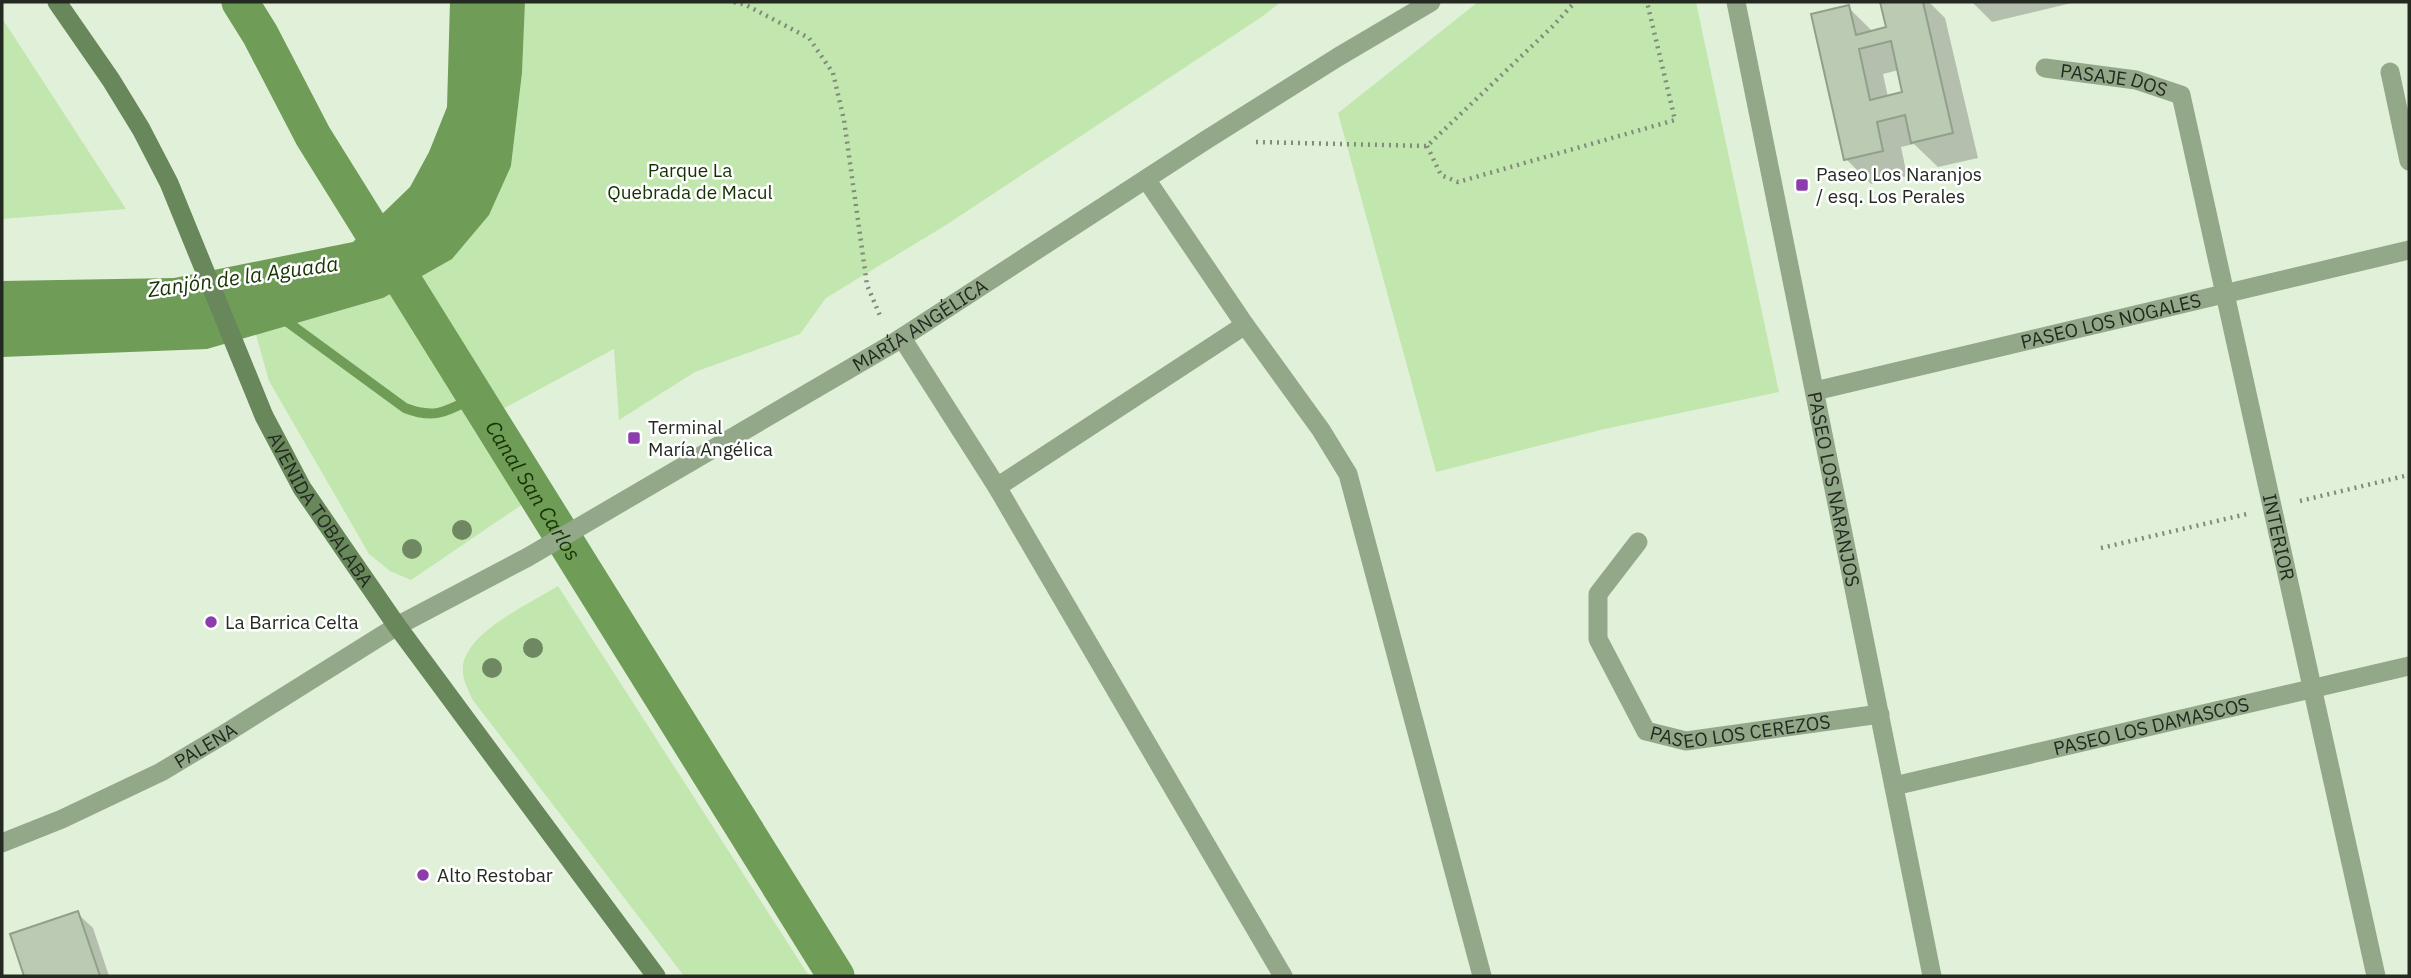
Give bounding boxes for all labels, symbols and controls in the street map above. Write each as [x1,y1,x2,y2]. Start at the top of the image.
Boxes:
street label: PASAJE DOS [2059,58,2171,102]
park label: Parque La Quebrada de Macul [607,158,773,204]
place label: Paseo Los Naranjos / esq. Los Perales [1816,162,1982,208]
marker: Paseo Los Naranjos / esq. Los Perales [1794,177,1810,193]
water label: Zanjón de la Aguada [145,249,340,303]
street label: MARÍA ANGÉLICA [848,273,992,377]
street label: PASEO LOS NOGALES [2018,288,2203,354]
street label: PASEO LOS NARANJOS [1803,390,1865,589]
water label: Canal San Carlos [479,415,588,566]
place label: Terminal María Angélica [648,415,773,461]
street label: AVENIDA TOBALABA [263,428,378,591]
marker: Terminal María Angélica [626,430,642,446]
street label: INTERIOR [2258,491,2300,583]
place label: La Barrica Celta [225,610,359,634]
marker: La Barrica Celta [203,614,219,630]
street label: PASEO LOS DAMASCOS [2051,692,2251,761]
street label: PASEO LOS CEREZOS [1647,709,1832,753]
street label: PALENA [170,717,241,773]
place label: Alto Restobar [437,863,553,887]
marker: Alto Restobar [415,867,431,883]

